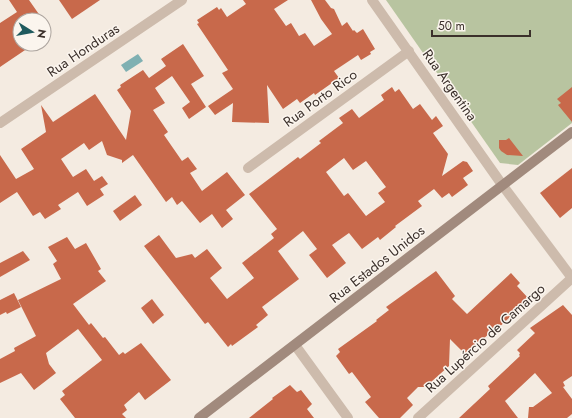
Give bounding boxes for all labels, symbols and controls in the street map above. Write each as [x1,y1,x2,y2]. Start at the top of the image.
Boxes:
north arrow [12,12,52,52]
scale bar [432,12,530,38]
text: 50 m [438,17,465,35]
street label: Rua Honduras [43,18,124,82]
text: N [33,28,51,40]
street label: Rua Argentina [418,45,482,125]
street label: Rua Porto Rico [279,64,361,132]
street label: Rua Estados Unidos [325,220,429,308]
street label: Rua Lupércio de Camargo [421,278,550,397]

